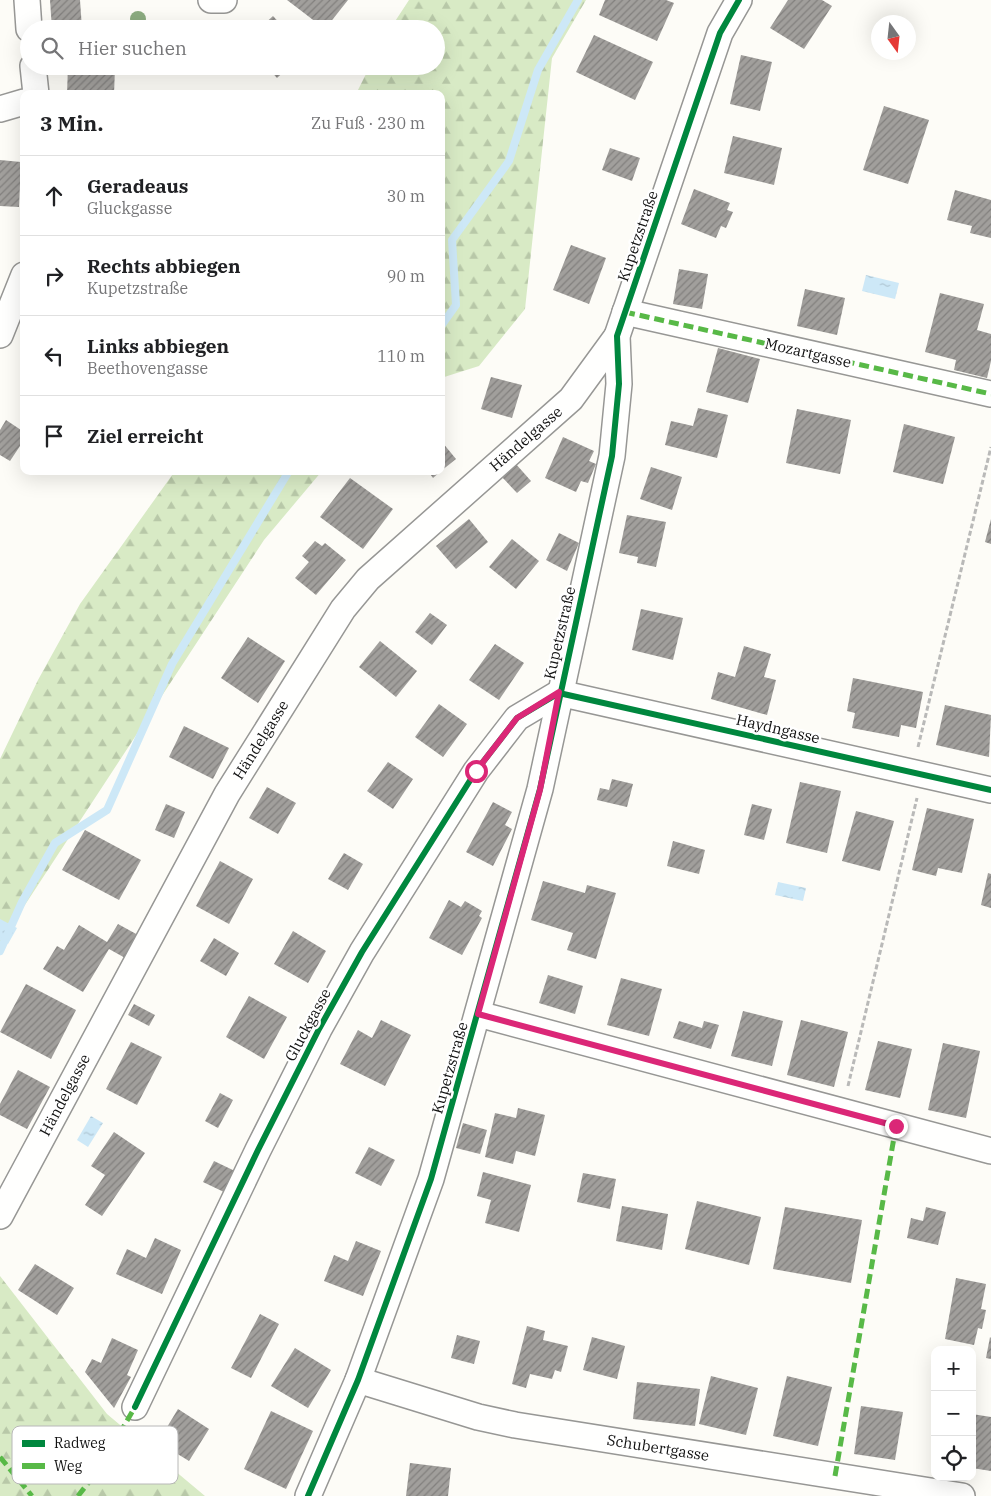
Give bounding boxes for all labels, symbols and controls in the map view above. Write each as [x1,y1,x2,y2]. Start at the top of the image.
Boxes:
north arrow [871,15,916,60]
search box [20,20,445,75]
icon: search [38,34,66,62]
text: Hier suchen [78,36,187,60]
text: 3 Min. [40,109,103,137]
text: Zu Fuß · 230 m [311,113,425,133]
text: Geradeaus [87,174,188,198]
icon: ahead [40,182,68,210]
text: 30 m [387,186,425,206]
street label: Kupetzstraße [613,188,662,284]
text: Gluckgasse [87,198,172,218]
text: Rechts abbiegen [87,254,241,278]
icon: right [40,262,68,290]
text: 90 m [387,266,425,286]
text: Kupetzstraße [87,278,188,298]
street label: Mozartgasse [763,333,853,372]
text: Links abbiegen [87,334,229,358]
icon: left [40,342,68,370]
text: 110 m [377,346,425,366]
text: Beethovengasse [87,358,208,378]
street label: Händelgasse [485,402,566,475]
icon: arrive [40,422,68,450]
text: Ziel erreicht [87,424,203,448]
street label: Kupetzstraße [540,585,579,681]
street label: Händelgasse [229,696,293,783]
street label: Haydngasse [734,710,822,747]
route start [465,760,488,783]
street label: Gluckgasse [280,985,335,1064]
street label: Kupetzstraße [427,1020,472,1116]
street label: Händelgasse [35,1051,94,1139]
route end [885,1115,908,1138]
map controls [931,1346,976,1481]
button: + [931,1346,976,1391]
button: − [931,1391,976,1436]
legend [12,1426,178,1484]
street label: Schubertgasse [606,1430,711,1465]
text: Radweg [54,1434,106,1452]
button: locate [931,1436,976,1481]
text: Weg [54,1457,82,1475]

